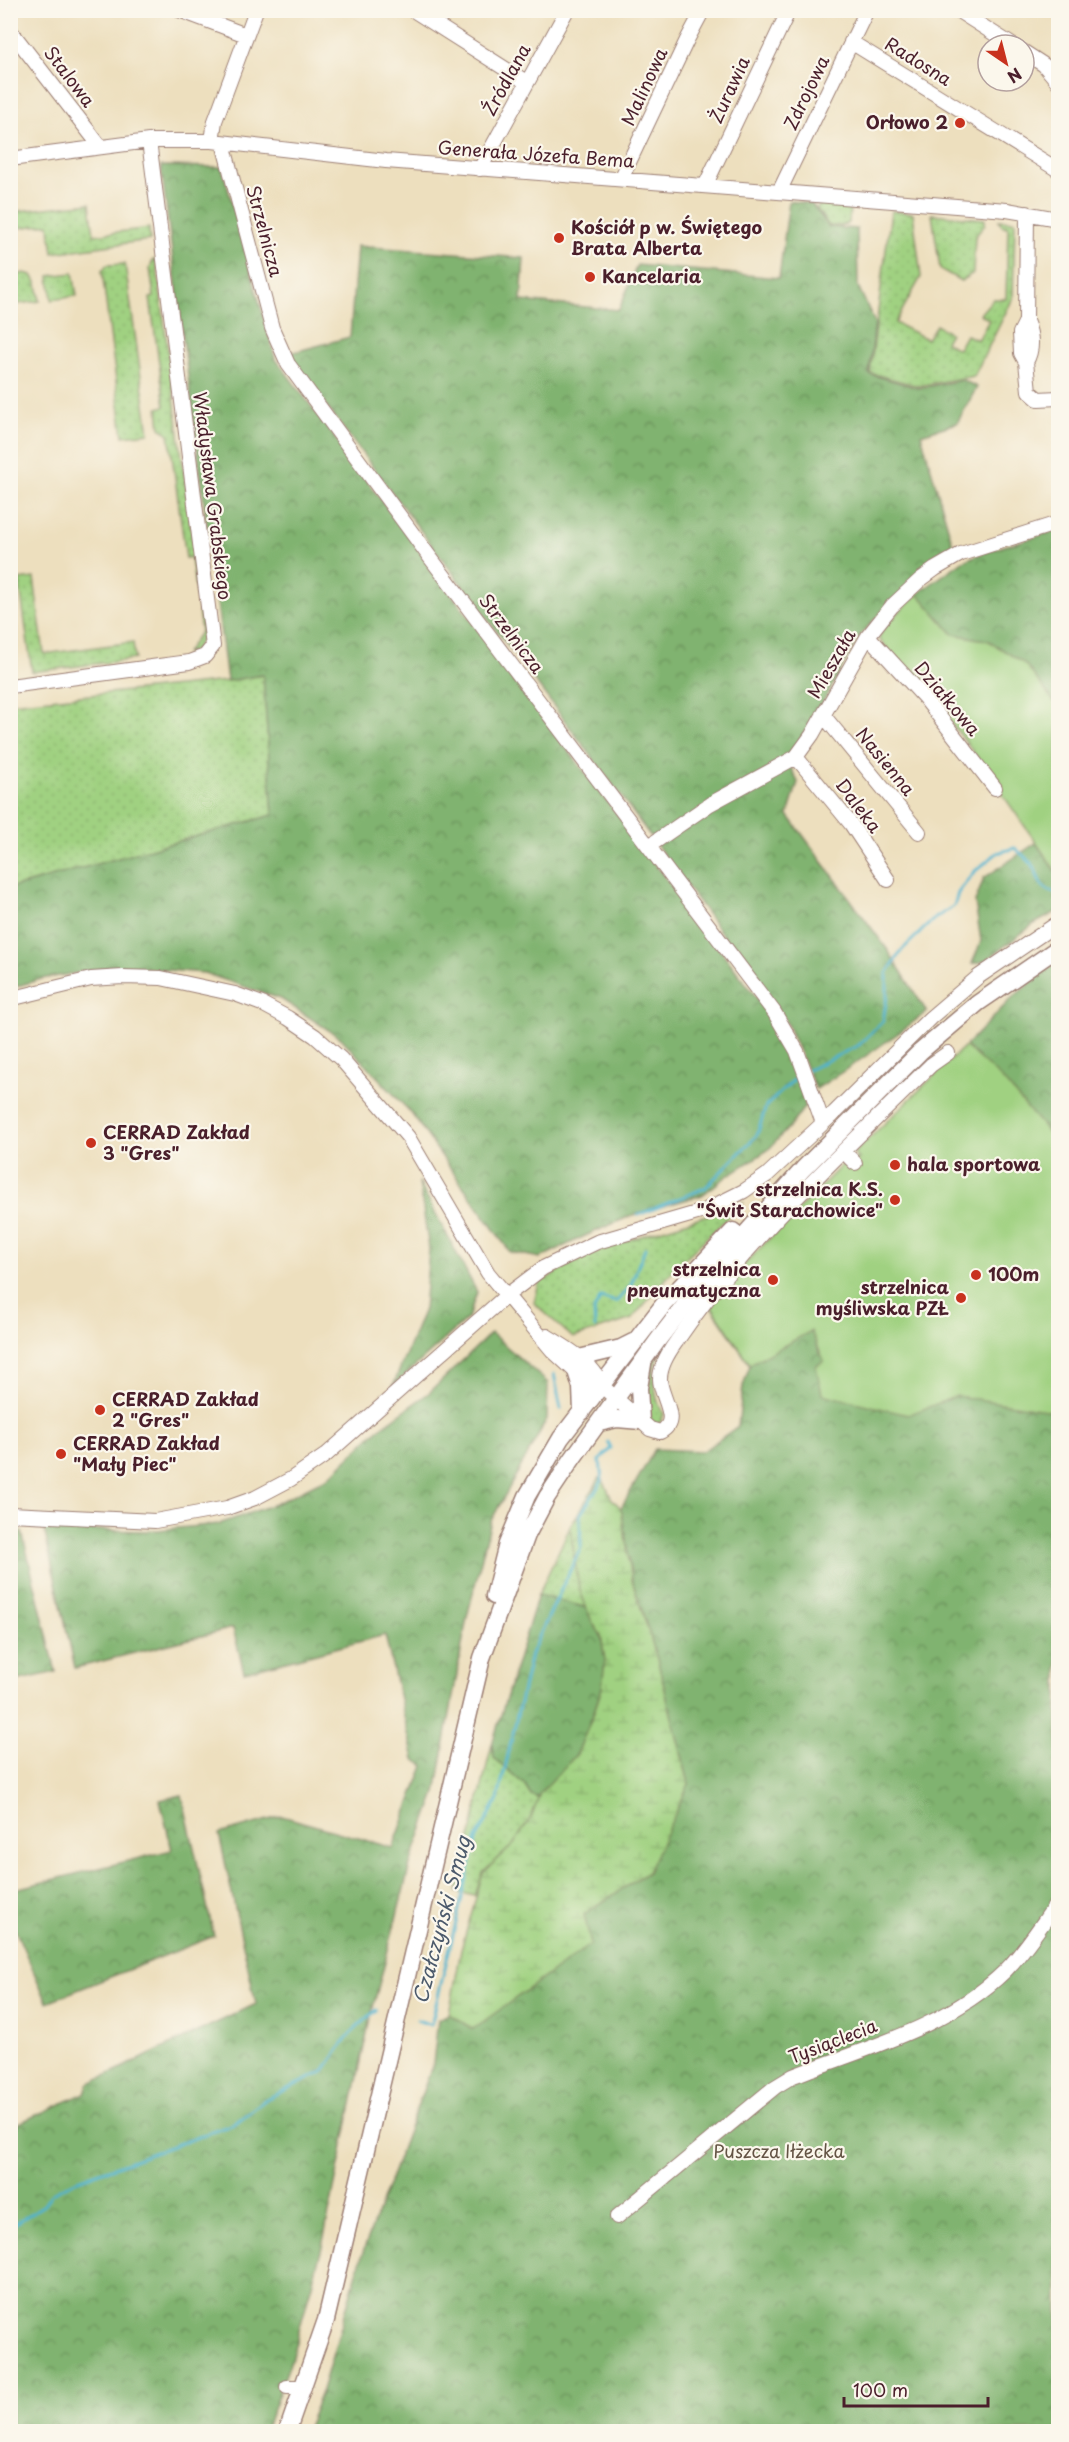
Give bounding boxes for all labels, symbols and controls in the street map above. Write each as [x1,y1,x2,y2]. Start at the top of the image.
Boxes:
street label: Radosna [880,30,958,92]
north arrow [976,33,1036,93]
street label: Źródlana [475,38,537,120]
street label: Stalowa [38,40,103,113]
street label: Malinowa [614,42,674,130]
street label: Zdrojowa [776,50,836,134]
street label: Żurawia [701,51,756,127]
text: N [1003,63,1027,90]
place label: Orłowo 2 [866,108,948,135]
marker: Orłowo 2 [953,116,967,130]
street label: Generała Józefa Bema [437,133,636,174]
street label: Strzelnicza [240,182,291,280]
place label: Kościół p w. Świętego Brata Alberta [571,213,762,261]
marker: Kościół p w. Świętego Brata Alberta [552,231,566,245]
place label: Kancelaria [602,262,702,289]
marker: Kancelaria [583,270,597,284]
street label: Władysława Grabskiego [187,390,240,601]
street label: Strzelnicza [473,587,552,679]
street label: Mieszała [800,623,862,703]
street label: Działkowa [909,655,988,742]
street label: Nasienna [850,721,923,802]
street label: Daleka [830,772,889,839]
place label: CERRAD Zakład 3 "Gres" [103,1118,250,1166]
marker: CERRAD Zakład 3 "Gres" [84,1136,98,1150]
place label: hala sportowa [907,1150,1040,1177]
marker: hala sportowa [888,1158,902,1172]
place label: strzelnica K.S. "Świt Starachowice" [696,1175,883,1223]
marker: strzelnica K.S. "Świt Starachowice" [888,1193,902,1207]
place label: strzelnica pneumatyczna [627,1255,761,1303]
place label: 100m [988,1260,1039,1287]
marker: 100m [969,1268,983,1282]
marker: strzelnica pneumatyczna [766,1273,780,1287]
place label: strzelnica myśliwska PZŁ [816,1273,949,1321]
marker: strzelnica myśliwska PZŁ [954,1291,968,1305]
place label: CERRAD Zakład 2 "Gres" [112,1385,259,1433]
marker: CERRAD Zakład 2 "Gres" [93,1403,107,1417]
place label: CERRAD Zakład "Mały Piec" [73,1429,220,1477]
marker: CERRAD Zakład "Mały Piec" [54,1447,68,1461]
water label: Czałczyński Smug [404,1831,478,2007]
street label: Tysiąclecia [784,2011,881,2070]
park label: Puszcza Iłżecka [713,2137,846,2164]
scale bar [844,2370,988,2408]
text: 100 m [853,2376,908,2403]

